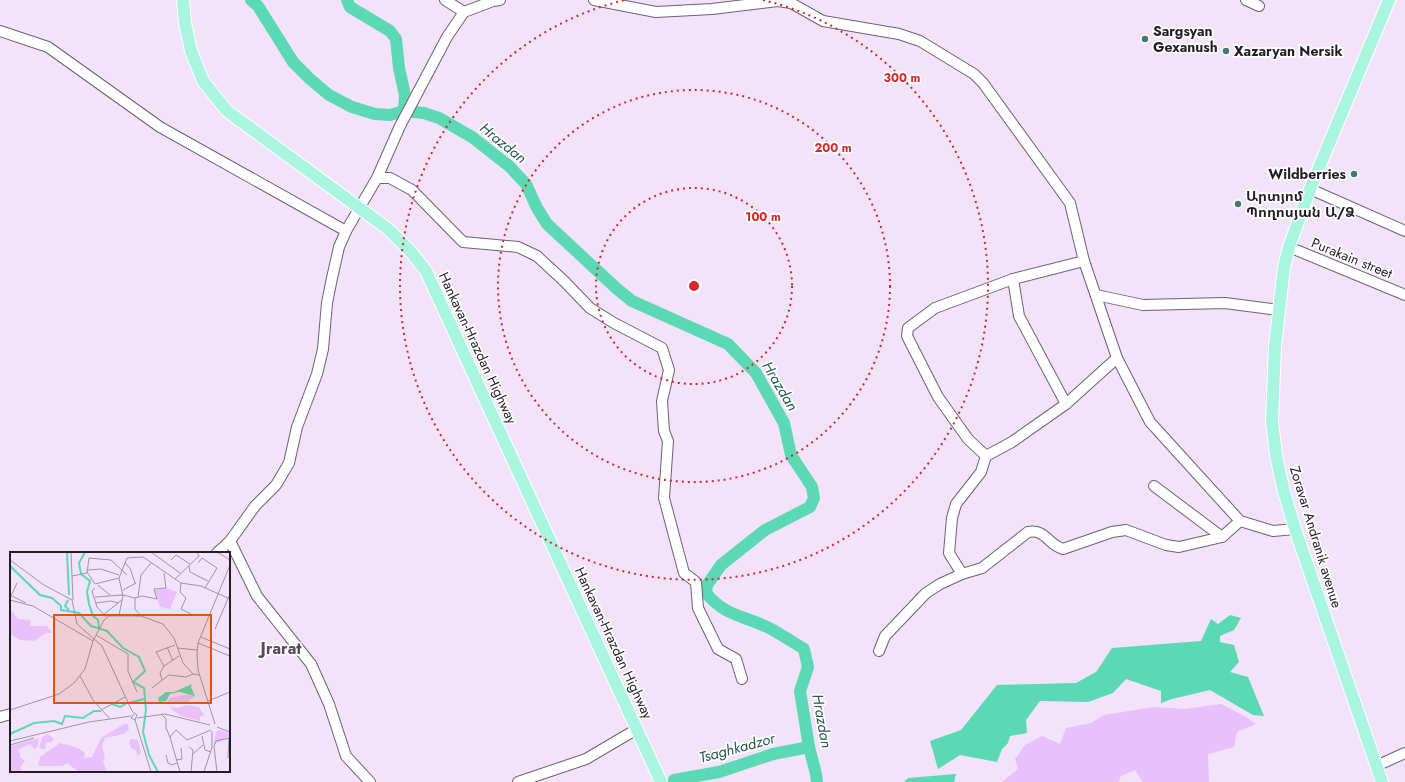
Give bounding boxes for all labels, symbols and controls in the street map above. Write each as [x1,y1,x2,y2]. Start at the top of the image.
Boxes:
place label: Sargsyan Gexanush [1153,21,1218,57]
marker: Sargsyan Gexanush [1140,34,1150,44]
place label: Xazaryan Nersik [1234,41,1343,61]
marker: Xazaryan Nersik [1221,46,1231,56]
text: 300 m [884,69,921,87]
water label: Hrazdan [475,117,531,169]
text: 200 m [814,139,852,157]
place label: Wildberries [1268,164,1347,184]
marker: Wildberries [1349,169,1359,179]
place label: Արտյոմ Պողոսյան Ա/Ձ [1246,186,1355,222]
marker: Արտյոմ Պողոսյան Ա/Ձ [1233,199,1243,209]
text: 100 m [745,208,781,226]
street label: Purakain street [1309,233,1396,284]
street label: Hankavan-Hrazdan Highway [434,269,522,428]
centre of rings [687,279,701,293]
water label: Hrazdan [757,357,803,415]
street label: Zoravar Andranik avenue [1285,464,1347,610]
inset map [10,552,230,772]
street label: Hankavan-Hrazdan Highway [570,564,658,723]
district label: Jrarat [258,637,302,660]
water label: Hrazdan [806,692,838,750]
water label: Tsaghkadzor [697,727,778,769]

